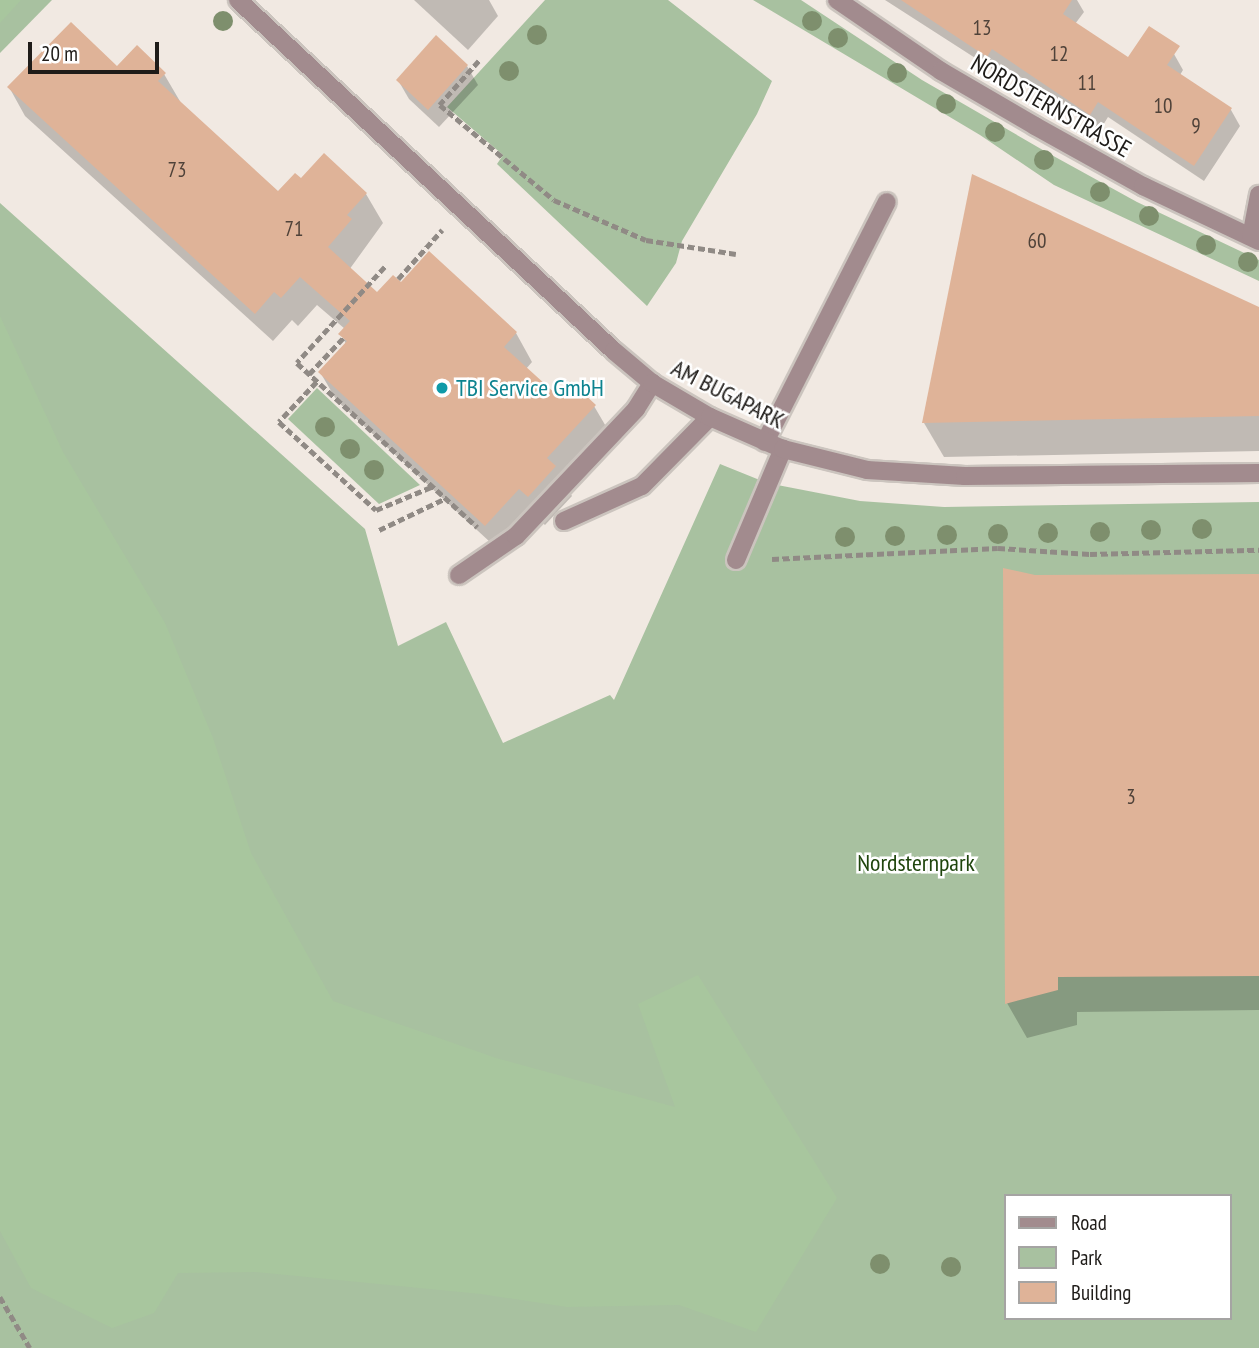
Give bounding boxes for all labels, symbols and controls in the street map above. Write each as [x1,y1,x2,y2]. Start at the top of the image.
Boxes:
house number: 13 [973,15,991,41]
scale bar [32,28,163,72]
text: 20 m [41,40,78,67]
house number: 12 [1050,41,1068,67]
street label: NORDSTERNSTRASSE [966,49,1136,163]
house number: 11 [1078,70,1096,96]
house number: 10 [1154,93,1172,119]
house number: 9 [1191,113,1201,139]
house number: 73 [168,157,186,183]
house number: 71 [285,216,303,242]
house number: 60 [1028,228,1046,254]
street label: AM BUGAPARK [667,353,789,435]
place label: TBI Service GmbH [456,374,604,402]
marker: TBI Service GmbH [434,380,450,396]
house number: 3 [1126,784,1136,810]
park label: Nordsternpark [857,849,975,877]
legend [1004,1194,1231,1320]
text: Road [1071,1209,1107,1236]
text: Park [1071,1244,1102,1271]
text: Building [1071,1279,1131,1306]

